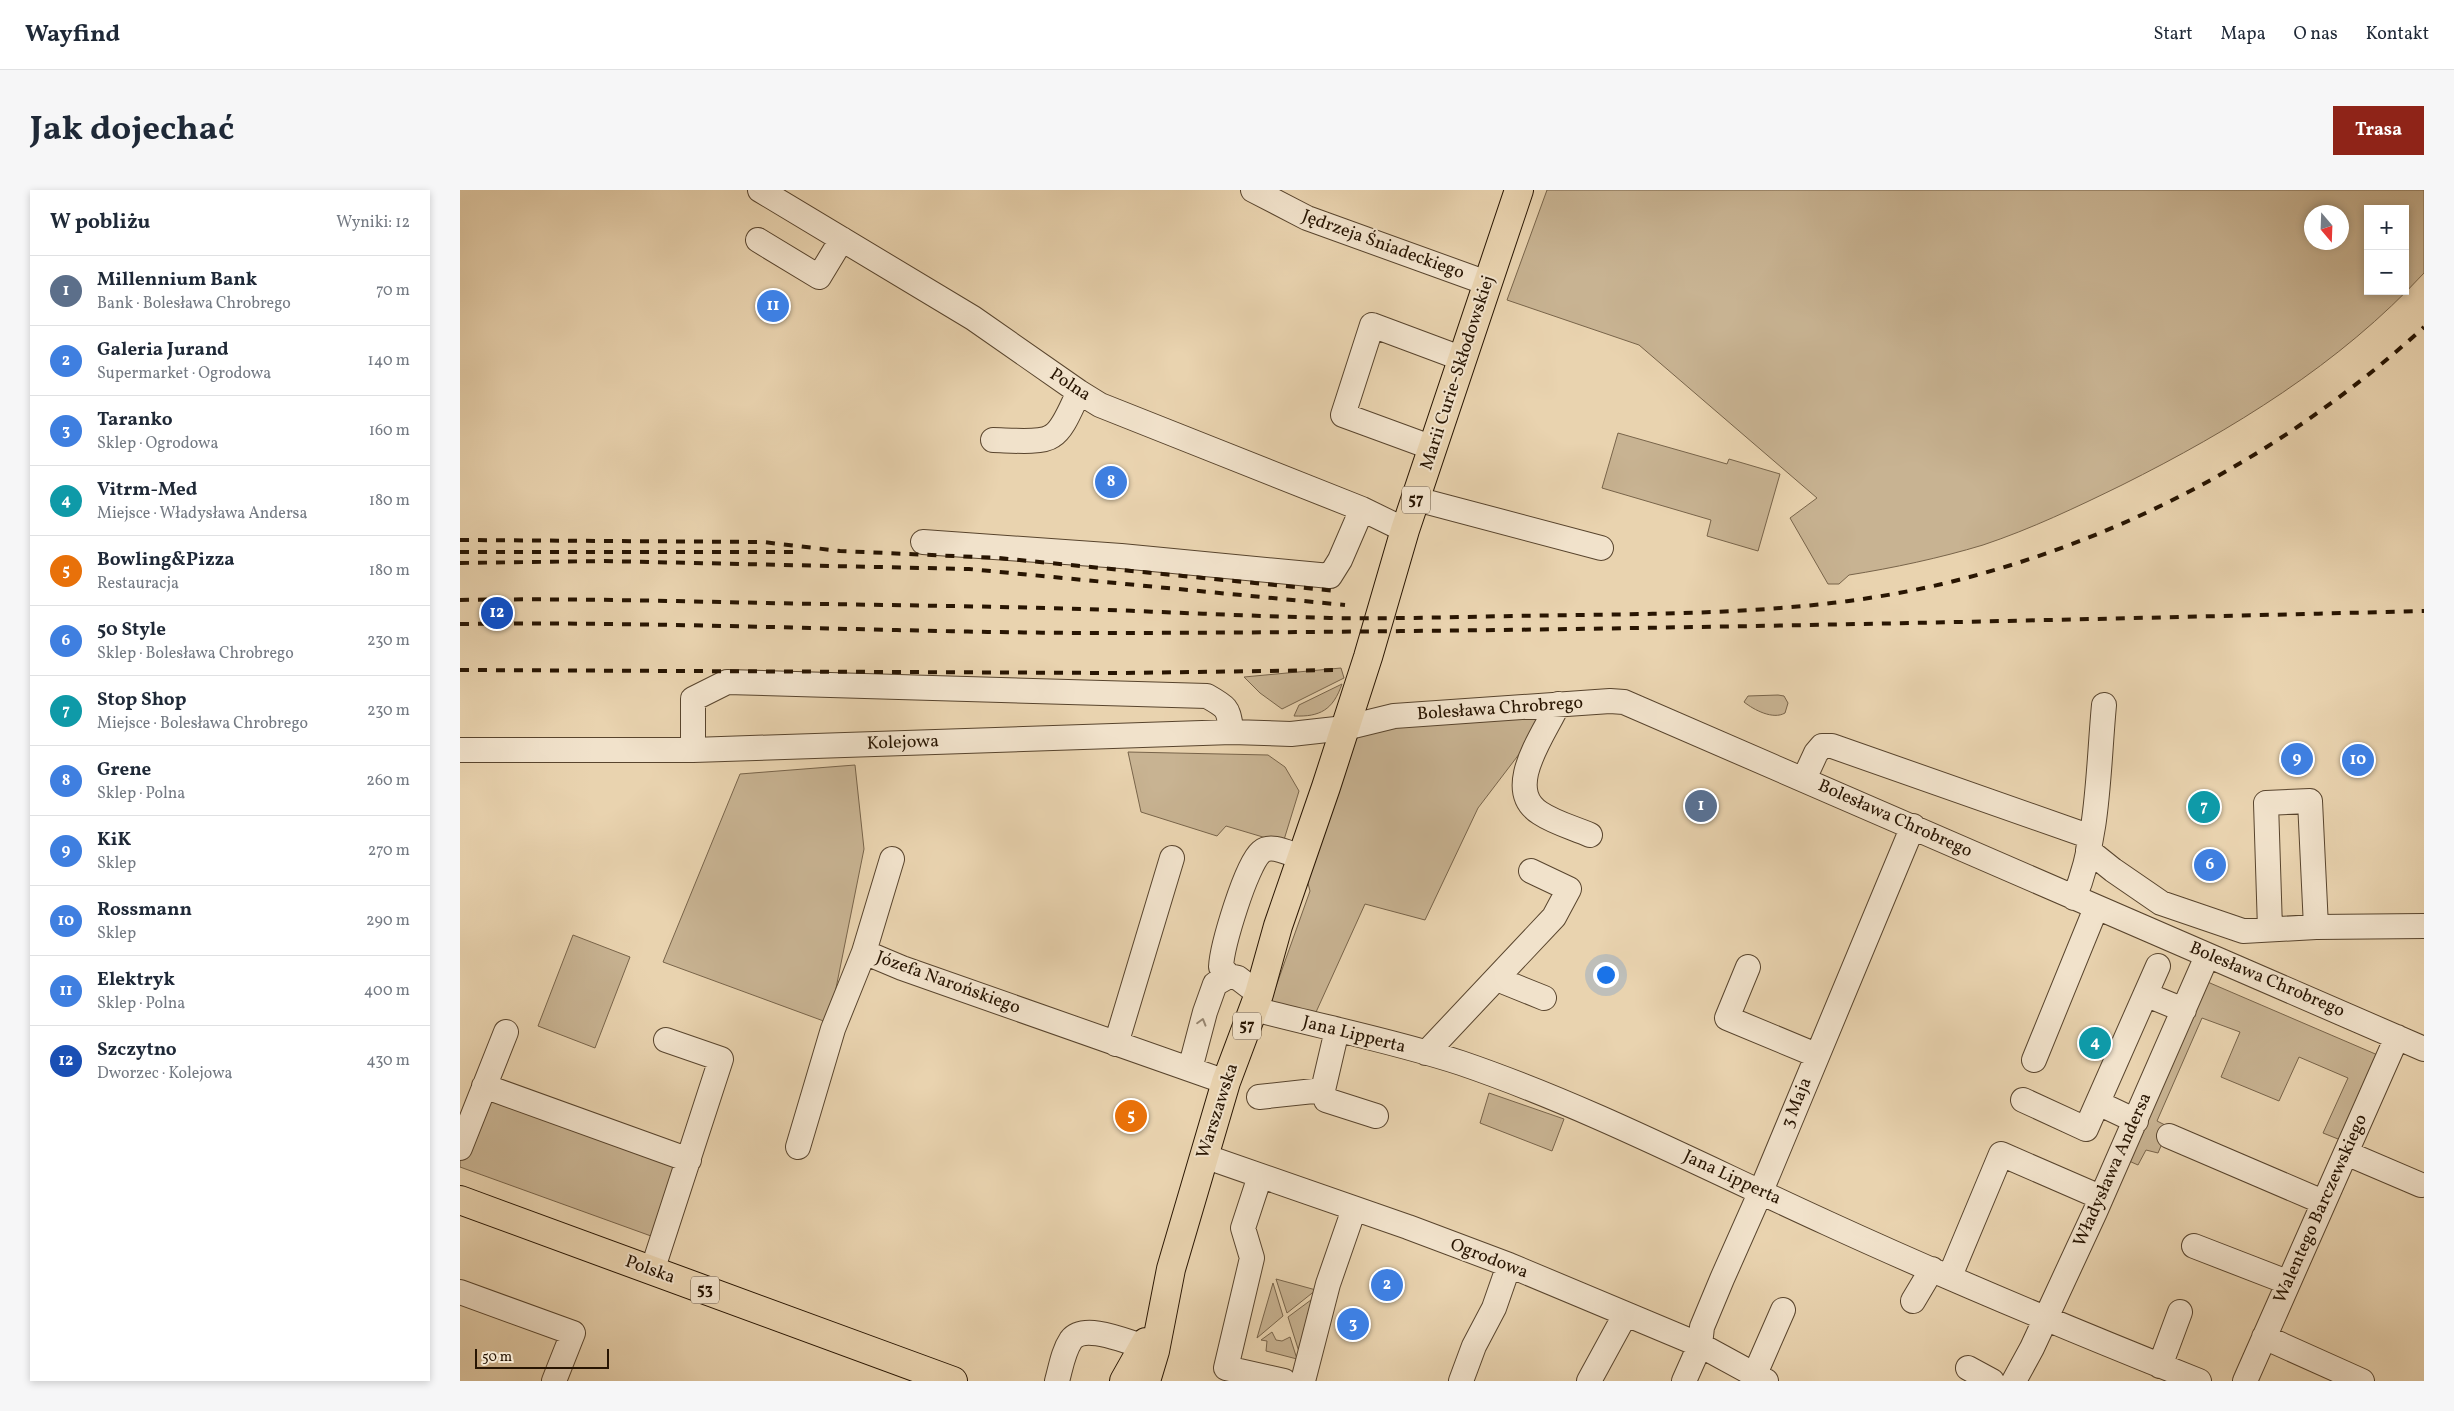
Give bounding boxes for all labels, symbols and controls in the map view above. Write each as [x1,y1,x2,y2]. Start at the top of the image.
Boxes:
text: Wayfind [25,18,120,52]
text: Start [2154,22,2193,47]
text: Mapa [2221,22,2266,47]
text: O nas [2294,22,2338,47]
text: Kontakt [2366,22,2429,47]
text: Jak dojechać [30,106,234,154]
button: Trasa [2333,106,2424,155]
street label: Jędrzeja Śniadeckiego [1298,204,1468,286]
north arrow [2304,205,2349,250]
map controls [2364,205,2409,295]
button: + [2364,205,2409,250]
text: W pobliżu [50,208,150,237]
text: Wyniki: 12 [336,212,410,234]
button: − [2364,250,2409,295]
text: Millennium Bank [97,267,257,293]
street label: Marii Curie-Skłodowskiej [1415,272,1501,474]
text: 1 [63,280,69,302]
text: 70 m [376,280,410,302]
pin: 11 [757,287,789,325]
text: Bank · Bolesława Chrobrego [97,293,291,315]
text: Galeria Jurand [97,337,229,363]
text: 2 [62,350,70,372]
text: 140 m [368,350,410,372]
street label: Polna [1044,362,1096,408]
text: Supermarket · Ogrodowa [97,363,271,385]
text: Taranko [97,407,173,433]
text: 3 [62,420,70,442]
text: 160 m [369,420,410,442]
text: Sklep · Ogrodowa [97,433,218,455]
pin: 8 [1095,463,1127,501]
text: Vitrm-Med [97,477,197,503]
road number: 57 [1402,486,1430,514]
text: 4 [61,490,71,512]
text: 180 m [369,490,410,512]
text: Miejsce · Władysława Andersa [97,503,307,525]
text: Bowling&Pizza [97,547,235,573]
text: 5 [62,560,70,582]
text: 180 m [369,560,410,582]
text: Restauracja [97,573,179,595]
pin: 12 [481,594,513,632]
text: 50 Style [97,617,166,643]
text: 6 [62,630,70,652]
text: 230 m [367,630,410,652]
text: Sklep · Bolesława Chrobrego [97,643,294,665]
text: Stop Shop [97,687,186,713]
street label: Bolesława Chrobrego [1416,691,1584,727]
text: 7 [62,700,70,722]
text: 230 m [367,700,410,722]
text: Miejsce · Bolesława Chrobrego [97,713,308,735]
street label: Kolejowa [866,729,940,757]
pin: 9 [2281,740,2313,778]
pin: 10 [2342,741,2374,779]
text: Grene [97,757,151,783]
text: 8 [62,770,70,792]
text: 260 m [366,770,410,792]
street label: Bolesława Chrobrego [1814,774,1976,864]
text: Sklep · Polna [97,783,185,805]
pin: 1 [1685,787,1717,825]
pin: 7 [2188,788,2220,826]
text: KiK [97,827,131,853]
text: 9 [62,840,70,862]
text: 270 m [368,840,410,862]
pin: 6 [2194,846,2226,884]
text: Sklep [97,853,136,875]
text: Rossmann [97,897,192,923]
text: 10 [58,910,74,932]
text: 290 m [366,910,410,932]
text: Sklep [97,923,136,945]
street label: Bolesława Chrobrego [2185,936,2349,1024]
street label: Józefa Narońskiego [872,945,1024,1021]
your location [1593,962,1619,988]
text: Elektryk [97,967,175,993]
text: 11 [60,980,72,1002]
text: 400 m [364,980,410,1002]
text: Sklep · Polna [97,993,185,1015]
street label: Jana Lipperta [1300,1010,1408,1060]
road number: 57 [1233,1012,1261,1039]
one-way arrow [1196,1017,1207,1026]
pin: 4 [2079,1024,2111,1062]
text: Szczytno [97,1037,177,1063]
text: 12 [59,1050,73,1072]
text: 430 m [366,1050,410,1072]
street label: Warszawska [1191,1060,1245,1162]
text: Dworzec · Kolejowa [97,1063,233,1085]
street label: 3 Maja [1776,1074,1818,1132]
street label: Władysława Andersa [2068,1089,2158,1251]
pin: 5 [1115,1097,1147,1135]
street label: Walentego Barczewskiego [2268,1110,2374,1308]
street label: Jana Lipperta [1679,1144,1785,1212]
street label: Ogrodowa [1446,1233,1532,1285]
street label: Polska [622,1249,678,1291]
pin: 2 [1371,1266,1403,1304]
road number: 53 [691,1276,719,1304]
pin: 3 [1337,1305,1369,1343]
scale bar [475,1346,609,1369]
text: 50 m [482,1348,512,1367]

